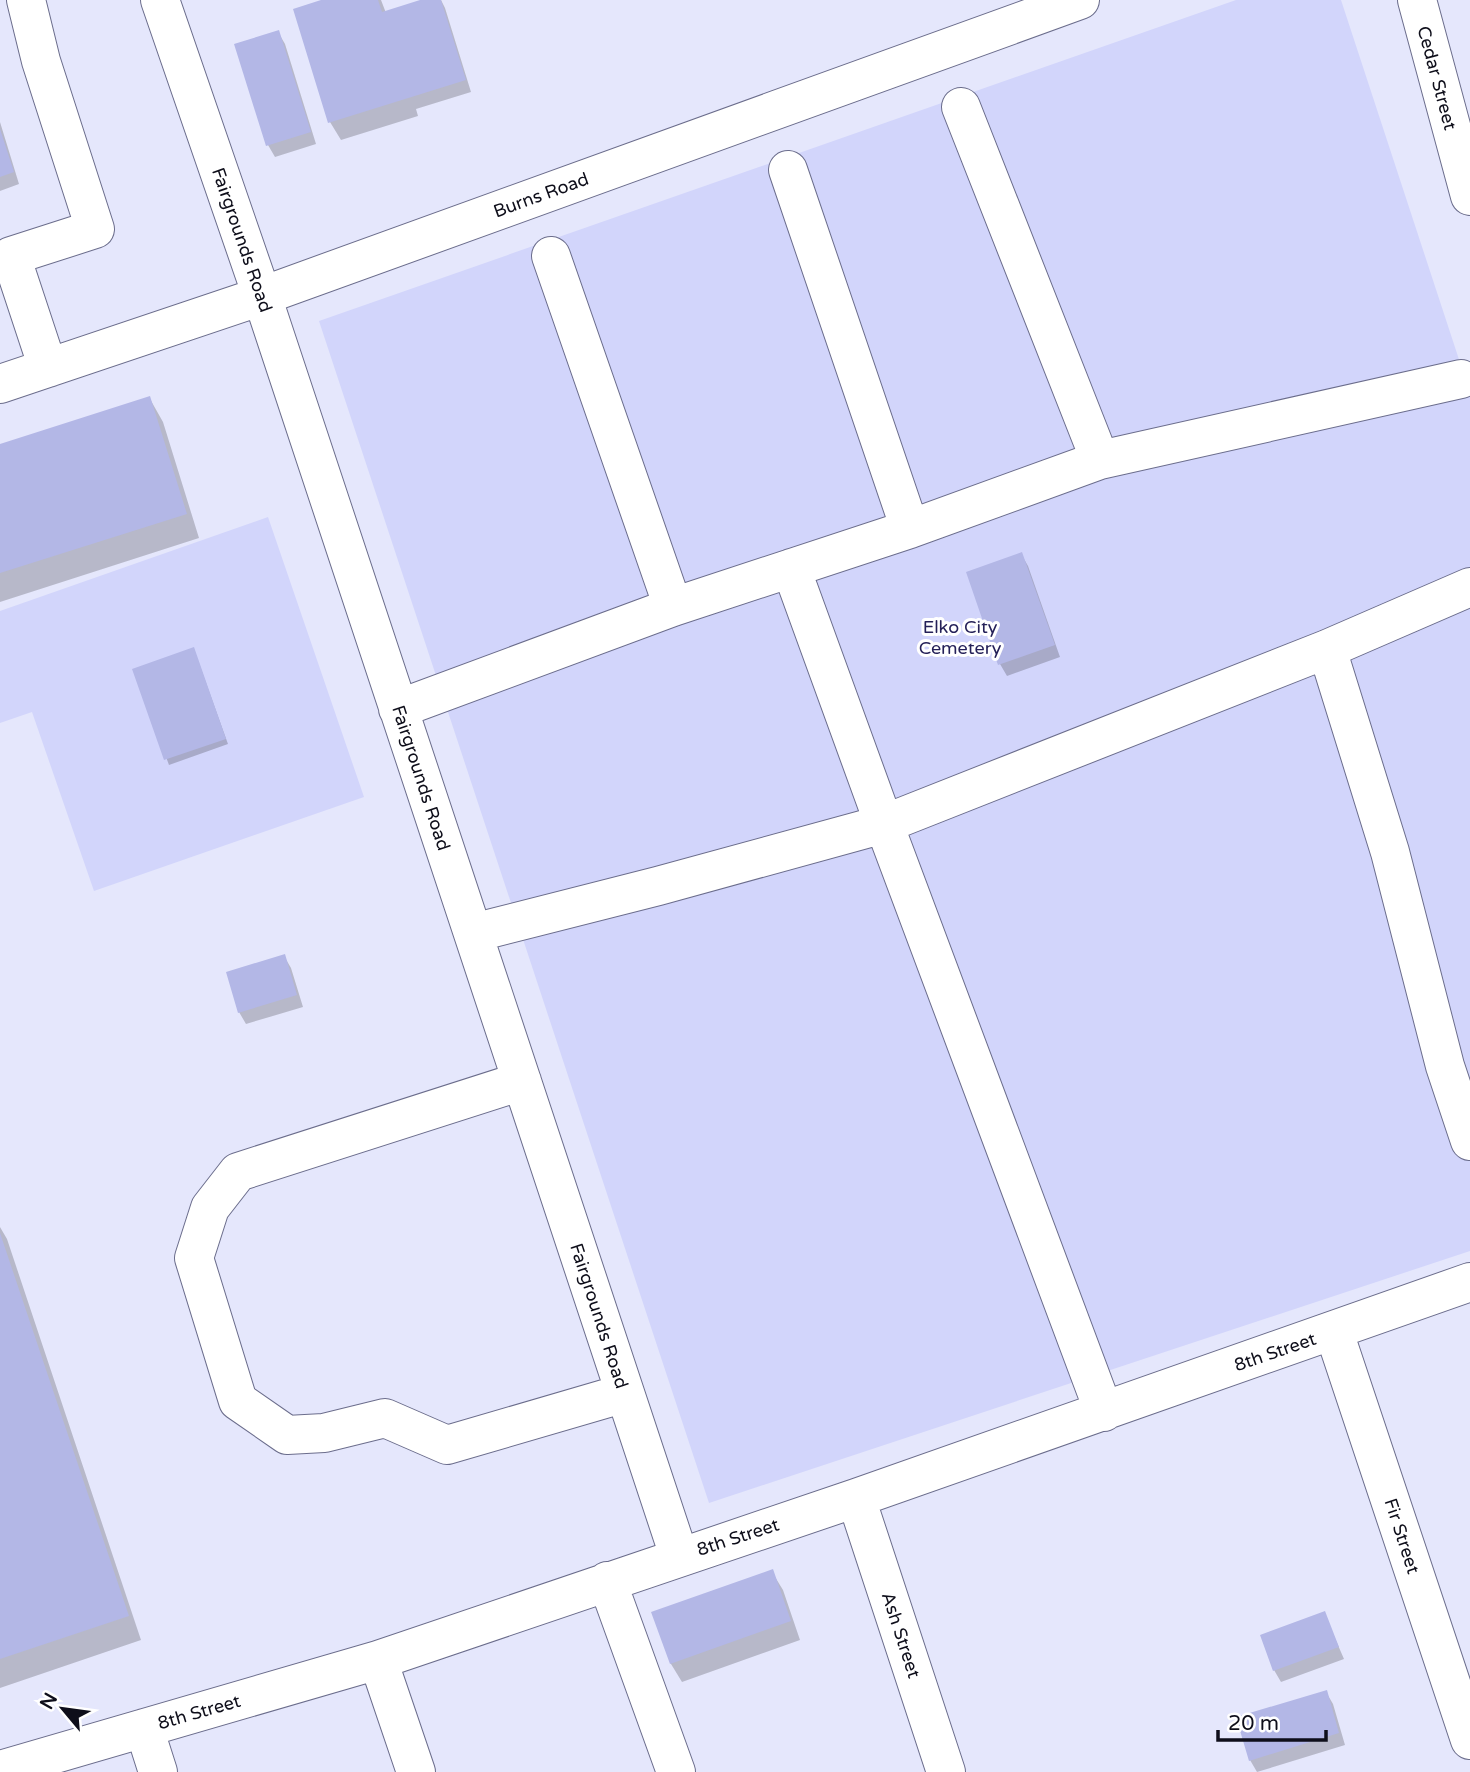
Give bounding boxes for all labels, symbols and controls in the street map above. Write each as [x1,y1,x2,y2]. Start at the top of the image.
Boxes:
street label: Cedar Street [1413,24,1461,133]
street label: Fairgrounds Road [207,165,277,315]
street label: Burns Road [490,168,592,222]
park label: Elko City Cemetery [919,616,1002,659]
street label: Fairgrounds Road [387,703,455,853]
street label: Fairgrounds Road [565,1241,633,1391]
street label: 8th Street [1231,1328,1319,1376]
street label: Fir Street [1379,1495,1425,1577]
street label: 8th Street [694,1513,782,1561]
street label: Ash Street [877,1589,925,1681]
north arrow [28,1674,98,1744]
text: N [36,1689,62,1713]
street label: 8th Street [155,1690,243,1734]
scale bar [1218,1698,1326,1742]
text: 20 m [1228,1711,1279,1736]

